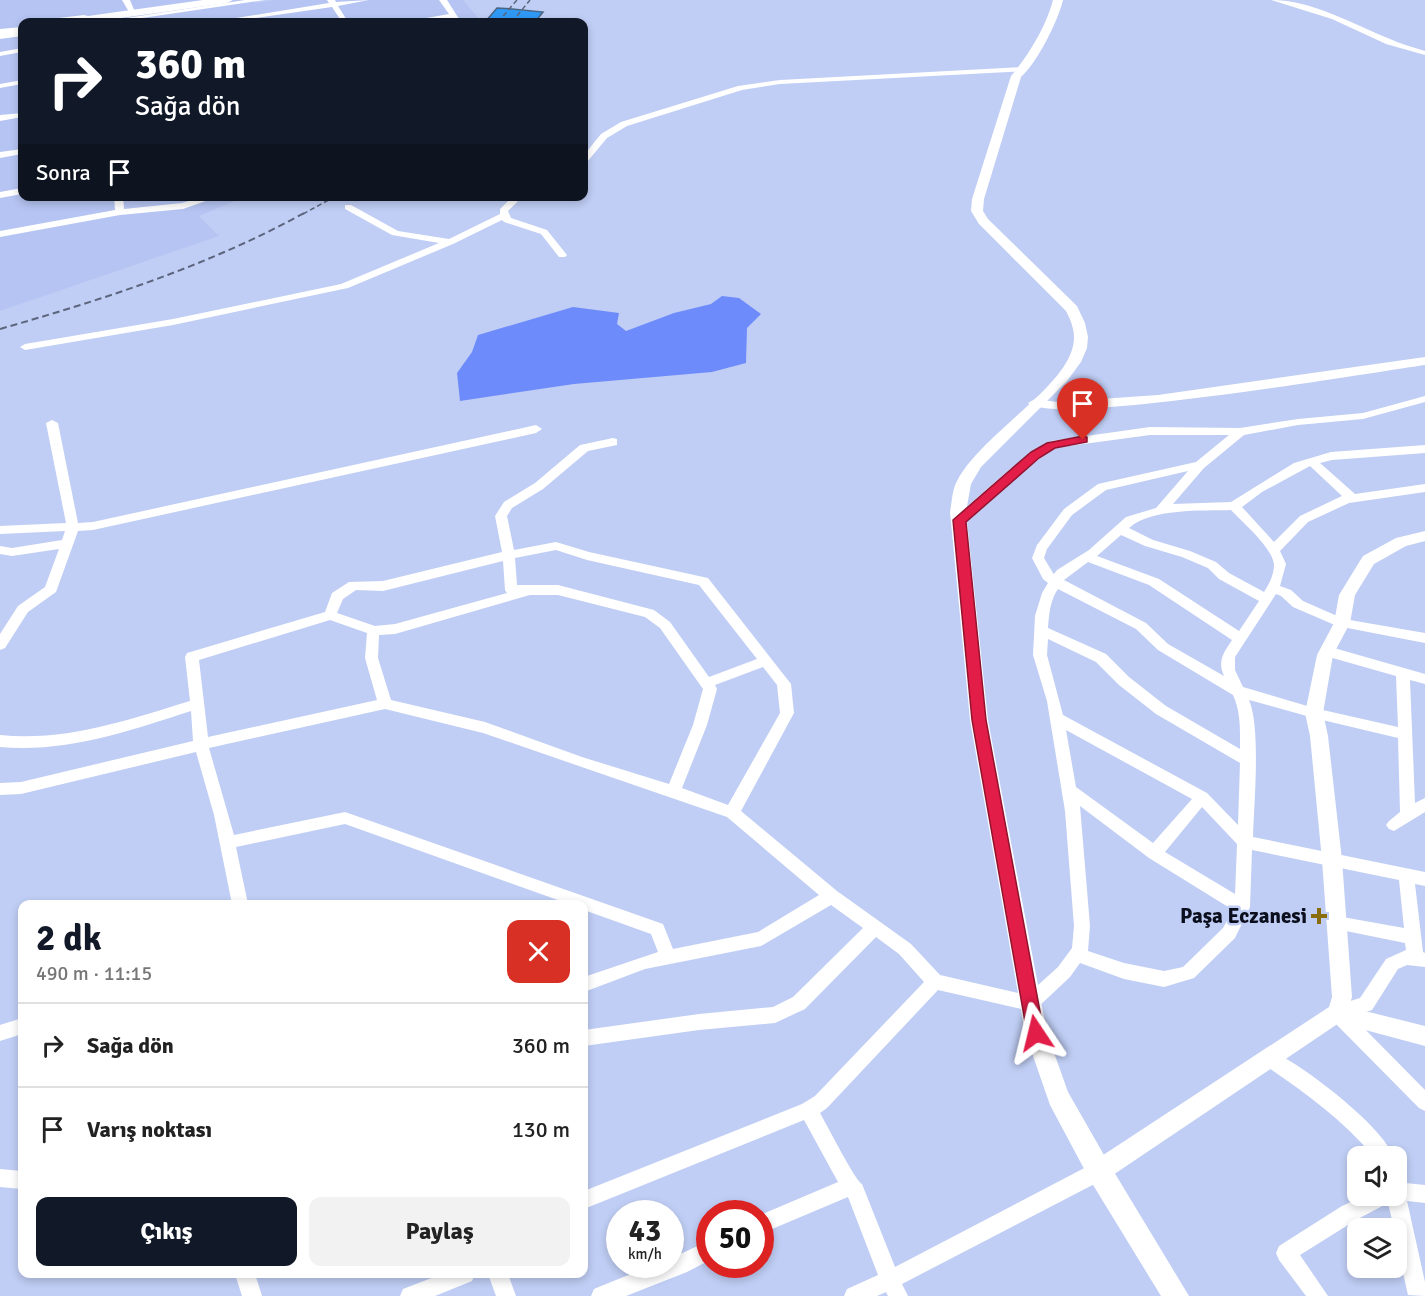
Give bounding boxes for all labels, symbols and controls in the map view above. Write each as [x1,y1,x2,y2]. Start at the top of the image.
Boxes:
text: 360 m [135,39,246,90]
icon: right [36,42,114,120]
text: Sağa dön [135,90,241,123]
icon: arrive [103,156,136,189]
text: Sonra [36,159,91,186]
pin [1057,378,1108,440]
icon: arrive [1066,387,1099,420]
place label: Paşa Eczanesi [1180,903,1307,929]
marker: Paşa Eczanesi [1312,909,1326,923]
text: 2 dk [36,916,102,961]
button: close [507,920,570,983]
text: 490 m · 11:15 [36,961,152,986]
position arrow [1004,1001,1068,1065]
icon: right [36,1029,69,1062]
text: Sağa dön [87,1032,174,1059]
text: 360 m [512,1032,570,1059]
icon: arrive [36,1113,69,1146]
text: Varış noktası [87,1116,212,1143]
text: 130 m [512,1116,570,1143]
map controls [1347,1146,1407,1278]
button: sound [1347,1146,1407,1206]
button: Çıkış [36,1197,297,1266]
button: Paylaş [309,1197,570,1266]
speed limit sign: 50 [696,1200,774,1278]
text: 43 [629,1213,661,1250]
button: layers [1347,1218,1407,1278]
text: km/h [628,1245,662,1263]

